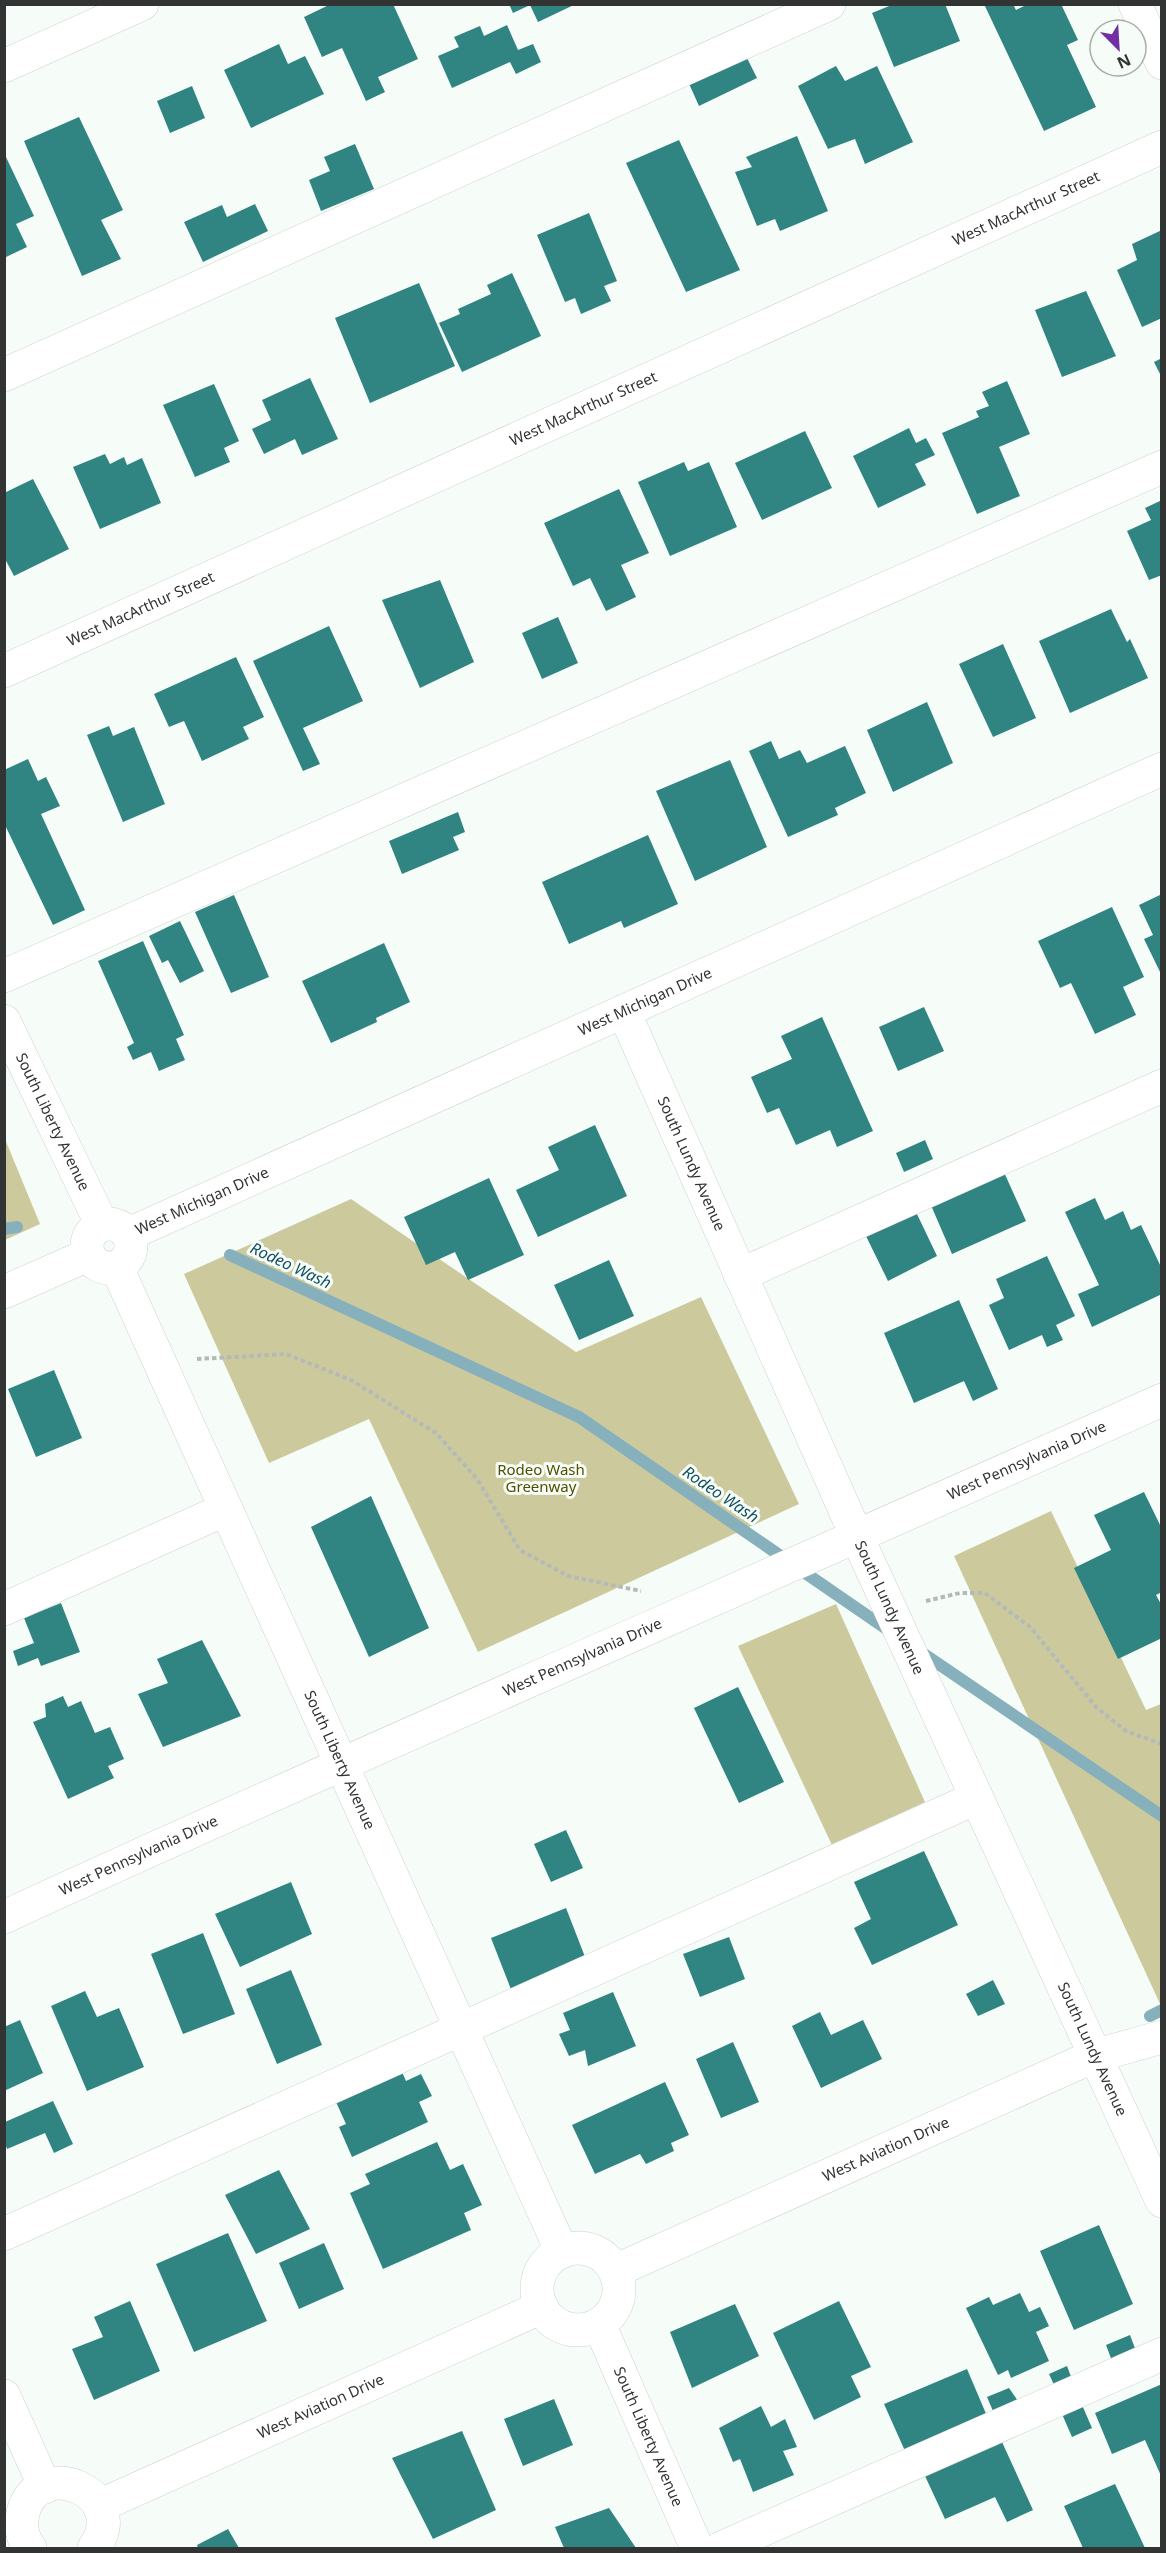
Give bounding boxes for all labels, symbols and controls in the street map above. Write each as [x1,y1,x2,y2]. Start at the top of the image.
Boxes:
north arrow [1088,18,1148,78]
text: N [1114,49,1135,74]
street label: West MacArthur Street [949,165,1103,250]
street label: West MacArthur Street [506,366,660,450]
street label: West MacArthur Street [63,566,218,650]
street label: West Michigan Drive [575,962,715,1040]
street label: South Liberty Avenue [12,1049,95,1194]
street label: South Lundy Avenue [654,1093,731,1234]
street label: West Michigan Drive [132,1161,272,1239]
water label: Rodeo Wash [247,1237,335,1293]
street label: West Pennsylvania Drive [944,1415,1109,1504]
park label: Rodeo Wash Greenway [497,1459,585,1496]
water label: Rodeo Wash [679,1460,763,1528]
street label: South Lundy Avenue [851,1537,930,1677]
street label: West Pennsylvania Drive [499,1613,665,1700]
street label: South Liberty Avenue [300,1687,381,1832]
street label: West Pennsylvania Drive [56,1810,221,1899]
street label: South Lundy Avenue [1054,1979,1133,2119]
street label: West Aviation Drive [819,2111,952,2186]
street label: South Liberty Avenue [610,2363,689,2509]
street label: West Aviation Drive [254,2368,387,2443]

